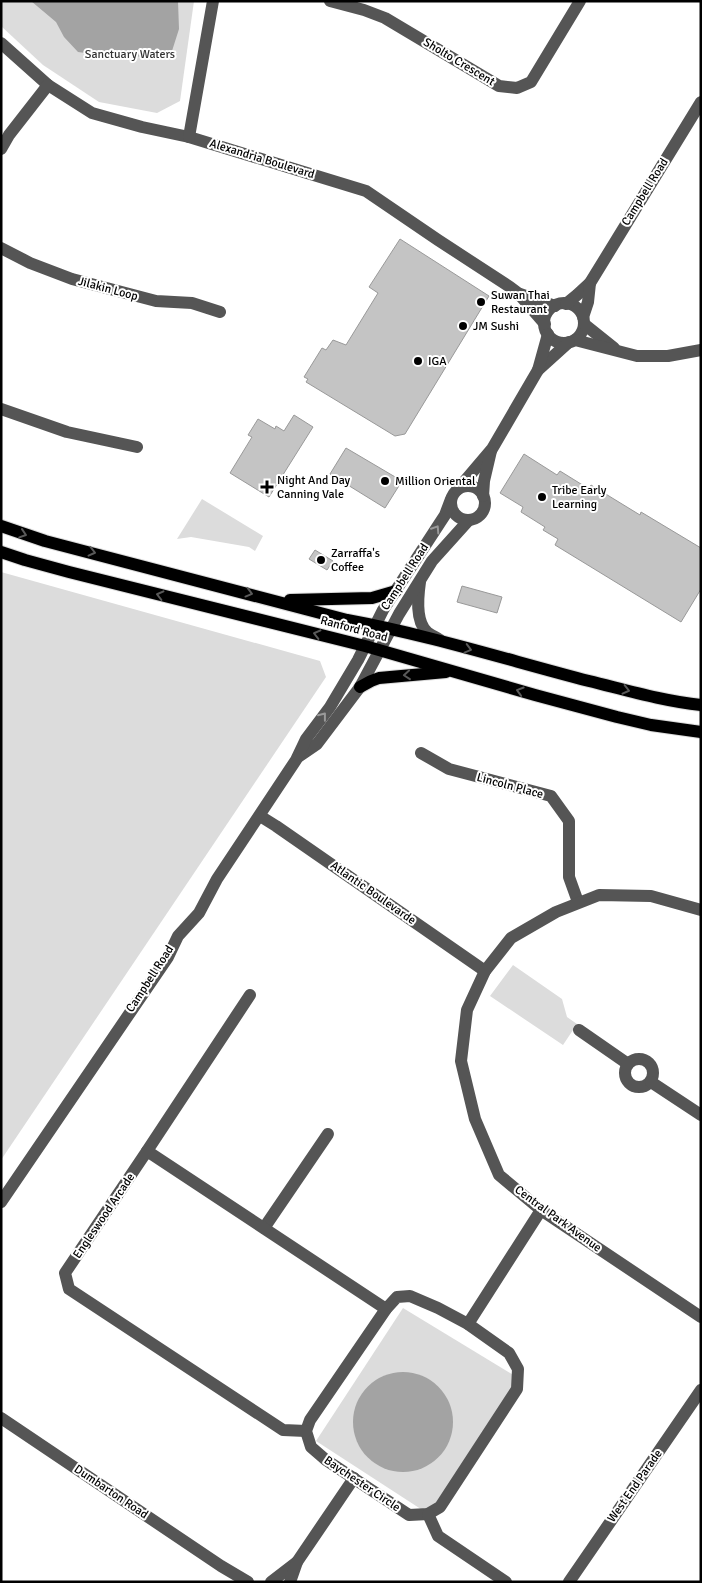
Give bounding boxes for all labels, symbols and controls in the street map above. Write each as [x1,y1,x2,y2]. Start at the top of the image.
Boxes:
street label: Sholto Crescent [421,35,497,89]
park label: Sanctuary Waters [85,47,175,62]
street label: Alexandria Boulevard [208,136,316,182]
street label: Campbell Road [618,155,672,229]
street label: Jilakin Loop [76,274,140,304]
place label: Suwan Thai Restaurant [491,288,550,317]
marker: Suwan Thai Restaurant [475,296,487,308]
place label: JM Sushi [473,319,519,334]
marker: JM Sushi [457,320,469,332]
place label: IGA [428,354,447,369]
marker: IGA [412,355,424,367]
place label: Night And Day Canning Vale [277,473,351,502]
place label: Million Oriental [395,474,476,489]
marker: Million Oriental [379,475,391,487]
marker: Night And Day Canning Vale [261,481,273,493]
place label: Tribe Early Learning [552,483,607,512]
marker: Tribe Early Learning [536,491,548,503]
one-way arrow [430,525,439,534]
one-way arrow [18,528,27,538]
street label: Campbell Road [378,541,432,613]
place label: Zarraffa's Coffee [331,546,380,575]
one-way arrow [87,547,95,557]
marker: Zarraffa's Coffee [315,554,327,566]
one-way arrow [245,588,253,598]
one-way arrow [155,590,164,601]
street label: Ranford Road [319,613,389,645]
one-way arrow [313,629,322,640]
one-way arrow [464,644,472,654]
one-way arrow [403,669,411,680]
one-way arrow [621,684,630,695]
one-way arrow [516,686,525,696]
one-way arrow [318,713,326,722]
street label: Lincoln Place [475,770,545,802]
street label: Atlantic Boulevarde [327,858,419,928]
street label: Campbell Road [123,943,177,1015]
street label: Engleswood Arcade [70,1170,138,1262]
street label: Central Park Avenue [512,1182,604,1256]
street label: West End Parade [604,1447,666,1525]
street label: Baychester Circle [321,1453,403,1515]
street label: Dumbarton Road [71,1462,151,1522]

